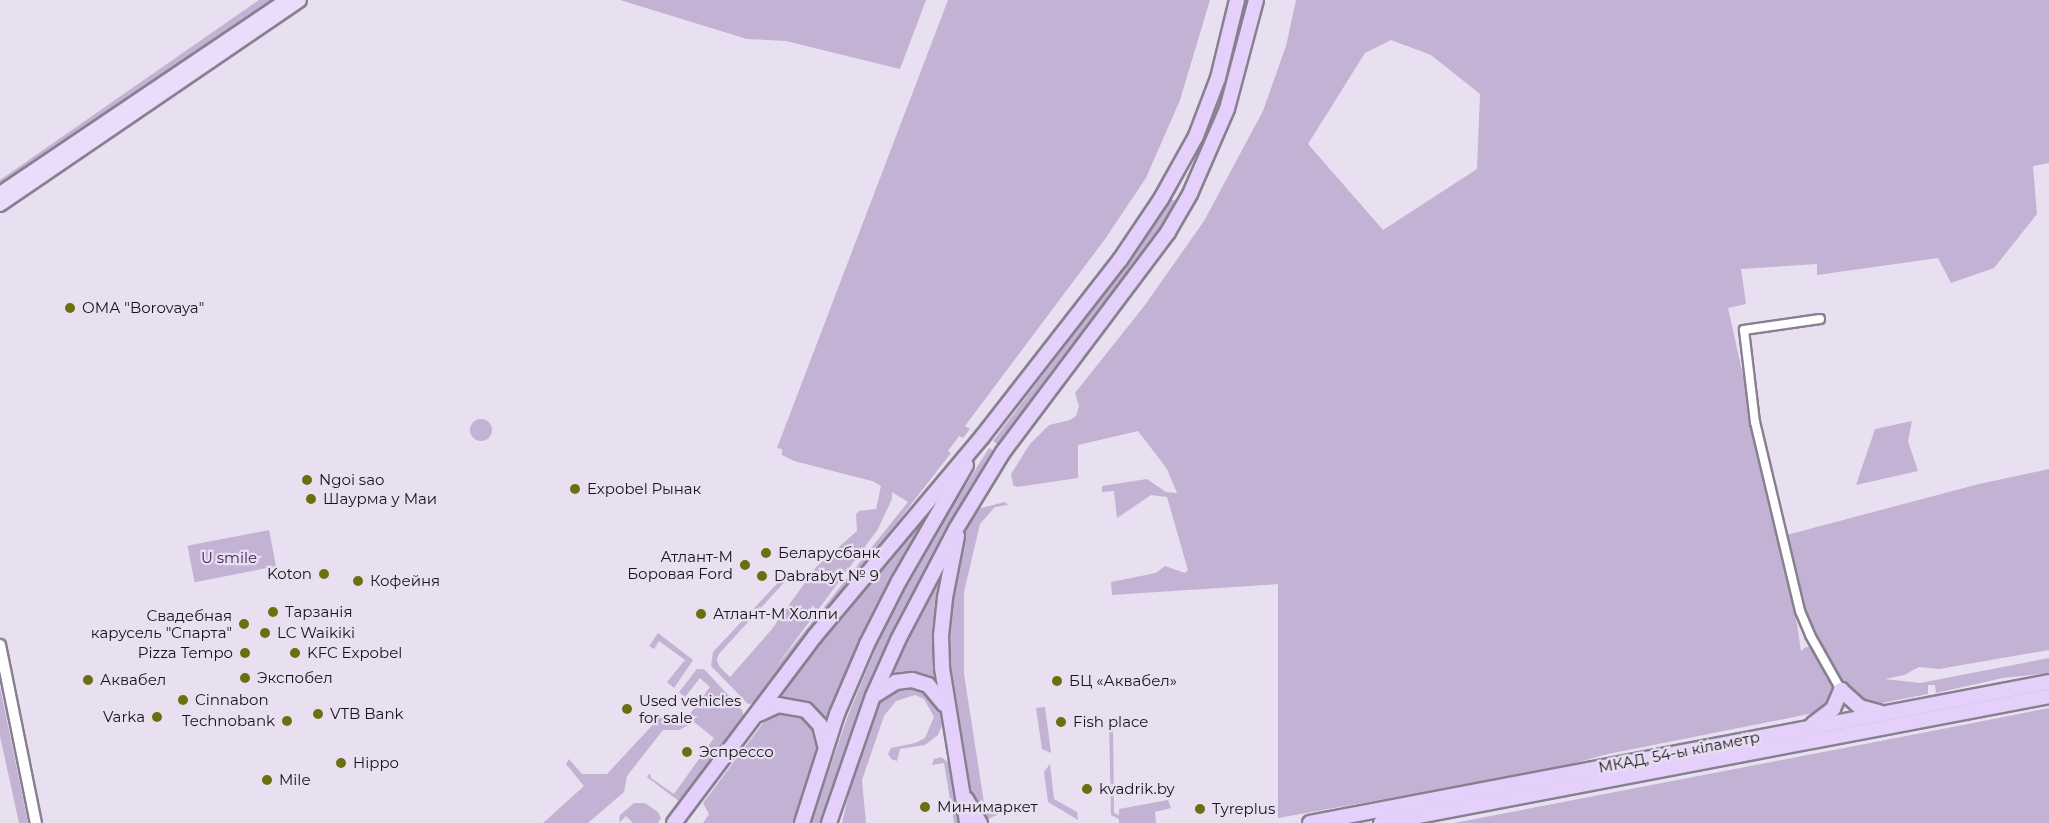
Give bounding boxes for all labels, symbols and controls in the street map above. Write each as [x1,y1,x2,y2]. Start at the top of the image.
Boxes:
place label: ОМА "Borovaya" [82,299,204,317]
marker: ОМА "Borovaya" [63,301,77,315]
place label: Ngoi sao [319,471,384,489]
marker: Ngoi sao [300,473,314,487]
place label: Expobel Рынак [587,480,701,498]
marker: Expobel Рынак [568,482,582,496]
place label: Шаурма у Маи [323,490,437,508]
marker: Шаурма у Маи [304,492,318,506]
place label: Беларусбанк [778,544,880,562]
marker: Беларусбанк [759,546,773,560]
place label: Атлант-М Боровая Ford [627,547,733,582]
park label: U smile [201,549,257,567]
marker: Атлант-М Боровая Ford [738,558,752,572]
place label: Koton [267,565,312,583]
marker: Koton [317,567,331,581]
place label: Dabrabyt № 9 [774,567,879,585]
marker: Dabrabyt № 9 [755,569,769,583]
place label: Кофейня [370,572,440,590]
marker: Кофейня [351,574,365,588]
place label: Тарзанія [285,603,352,621]
marker: Тарзанія [266,605,280,619]
place label: Атлант-М Холпи [713,605,838,623]
place label: Свадебная карусель "Спарта" [91,606,232,641]
marker: Атлант-М Холпи [694,607,708,621]
marker: Свадебная карусель "Спарта" [237,617,251,631]
place label: LC Waikiki [277,624,355,642]
marker: LC Waikiki [258,626,272,640]
place label: Pizza Tempo [138,644,233,662]
place label: KFC Expobel [307,644,402,662]
marker: Pizza Tempo [238,646,252,660]
marker: KFC Expobel [288,646,302,660]
place label: Экспобел [257,669,333,687]
place label: Аквабел [100,671,166,689]
marker: Экспобел [238,671,252,685]
place label: БЦ «Аквабел» [1069,672,1177,690]
marker: Аквабел [81,673,95,687]
marker: БЦ «Аквабел» [1050,674,1064,688]
place label: Cinnabon [195,691,269,709]
place label: Used vehicles for sale [639,691,741,726]
marker: Cinnabon [176,693,190,707]
marker: Used vehicles for sale [620,702,634,716]
place label: VTB Bank [330,705,404,723]
marker: VTB Bank [311,707,325,721]
place label: Varka [103,708,145,726]
marker: Varka [150,710,164,724]
place label: Technobank [182,712,275,730]
place label: Fish place [1073,713,1148,731]
marker: Technobank [280,714,294,728]
marker: Fish place [1054,715,1068,729]
street label: МКАД, 54-ы кіламетр [1597,728,1761,776]
place label: Эспрессо [699,743,774,761]
marker: Эспрессо [680,745,694,759]
place label: Hippo [353,754,399,772]
marker: Hippo [334,756,348,770]
place label: Mile [279,771,310,789]
marker: Mile [260,773,274,787]
place label: kvadrik.by [1099,780,1175,798]
marker: kvadrik.by [1080,782,1094,796]
place label: Минимаркет [937,798,1038,816]
marker: Минимаркет [918,800,932,814]
place label: Tyreplus [1212,800,1275,818]
marker: Tyreplus [1193,802,1207,816]

